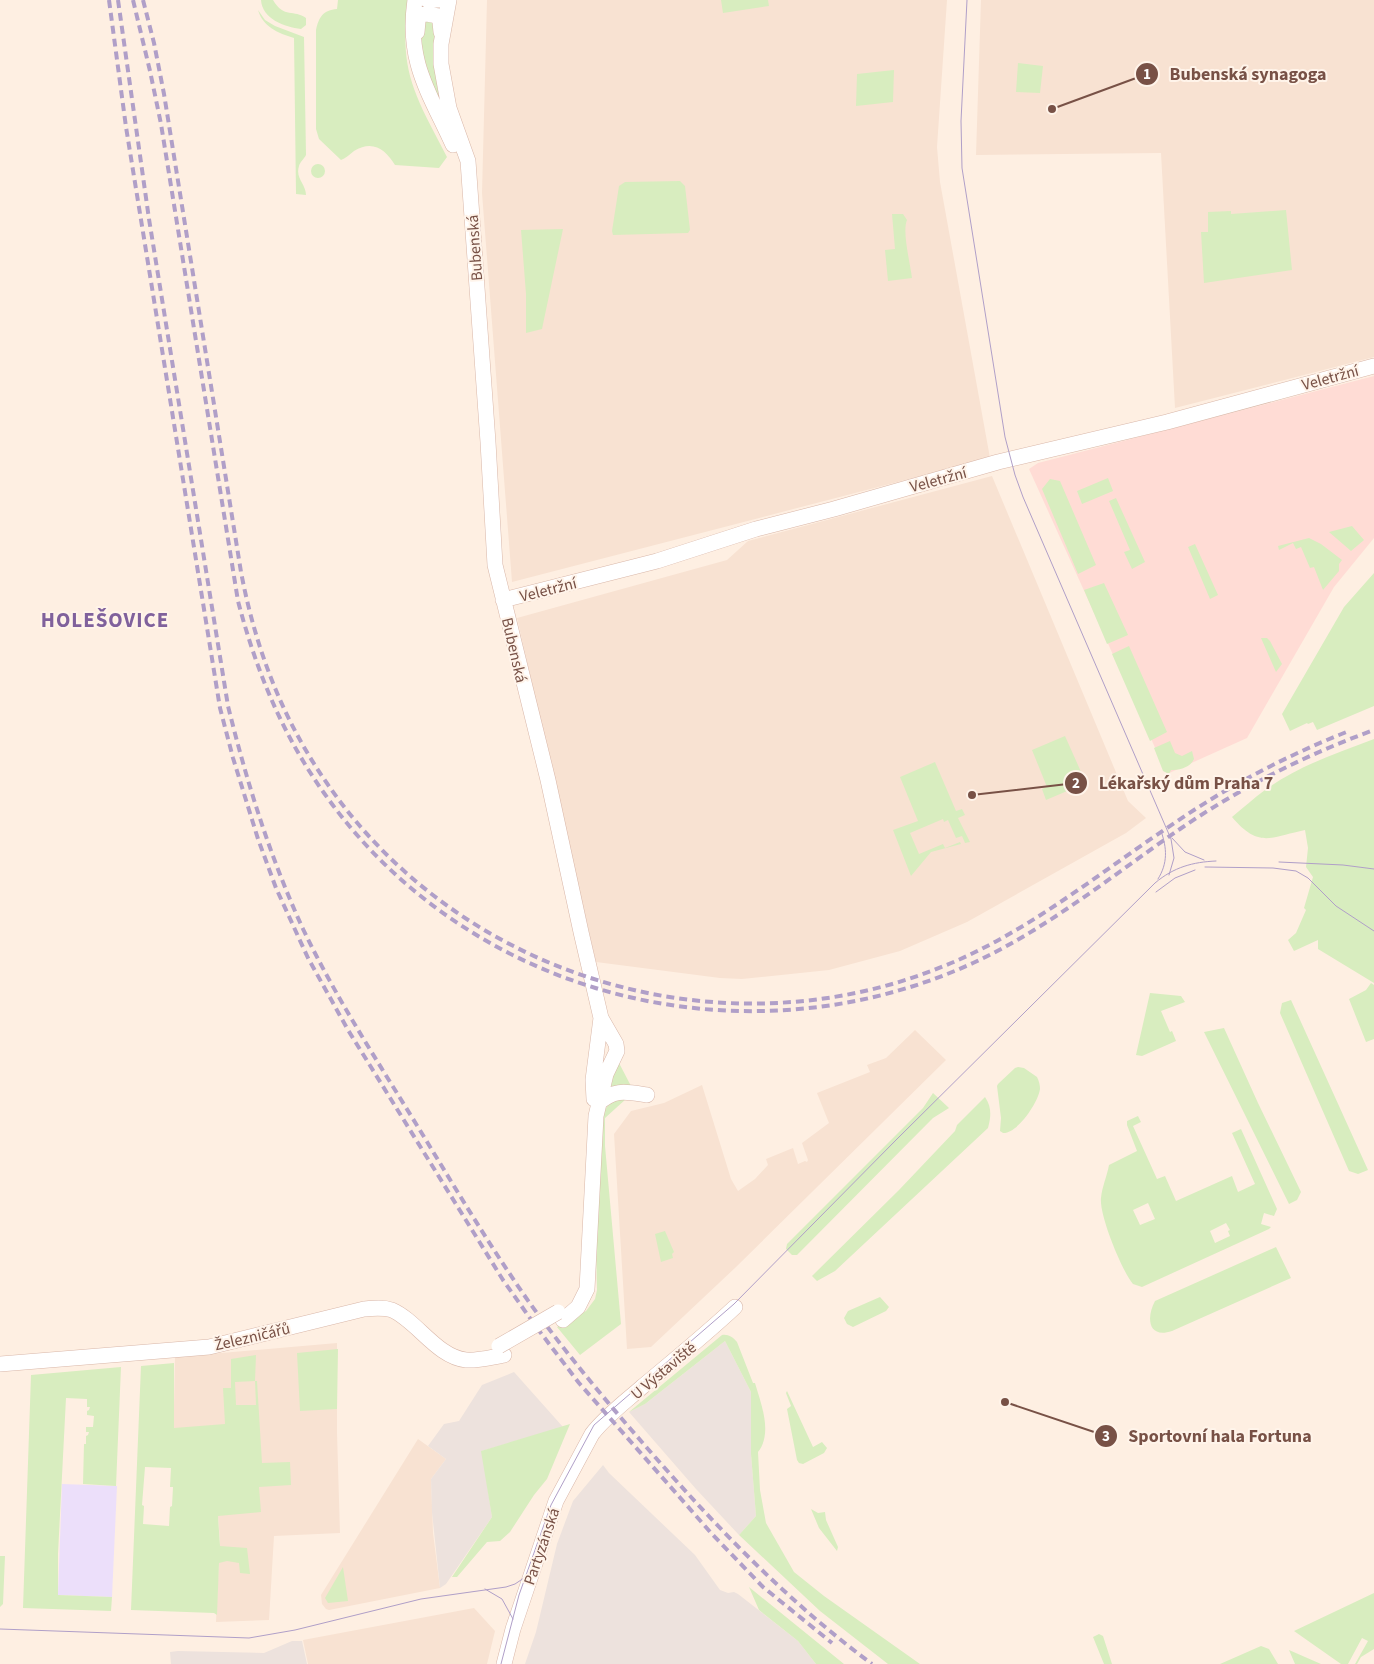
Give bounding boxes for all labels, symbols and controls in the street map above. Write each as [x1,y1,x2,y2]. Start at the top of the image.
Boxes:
callout: Bubenská synagoga [1135,57,1337,90]
text: Bubenská synagoga [1170,62,1326,87]
text: 1 [1143,64,1151,85]
street label: Bubenská [462,214,488,282]
street label: Veletržní [1299,360,1362,396]
street label: Veletržní [907,462,970,498]
street label: Veletržní [517,572,580,608]
district label: HOLEŠOVICE [41,605,169,635]
street label: Bubenská [496,616,532,685]
callout: Lékařský dům Praha 7 [1063,767,1283,800]
text: Lékařský dům Praha 7 [1099,771,1273,796]
text: 2 [1072,773,1080,794]
street label: Železničářů [212,1318,292,1356]
street label: U Výstaviště [626,1337,701,1405]
callout: Sportovní hala Fortuna [1094,1419,1322,1452]
text: Sportovní hala Fortuna [1128,1424,1312,1449]
text: 3 [1102,1426,1110,1447]
street label: Partyzánská [518,1505,565,1588]

